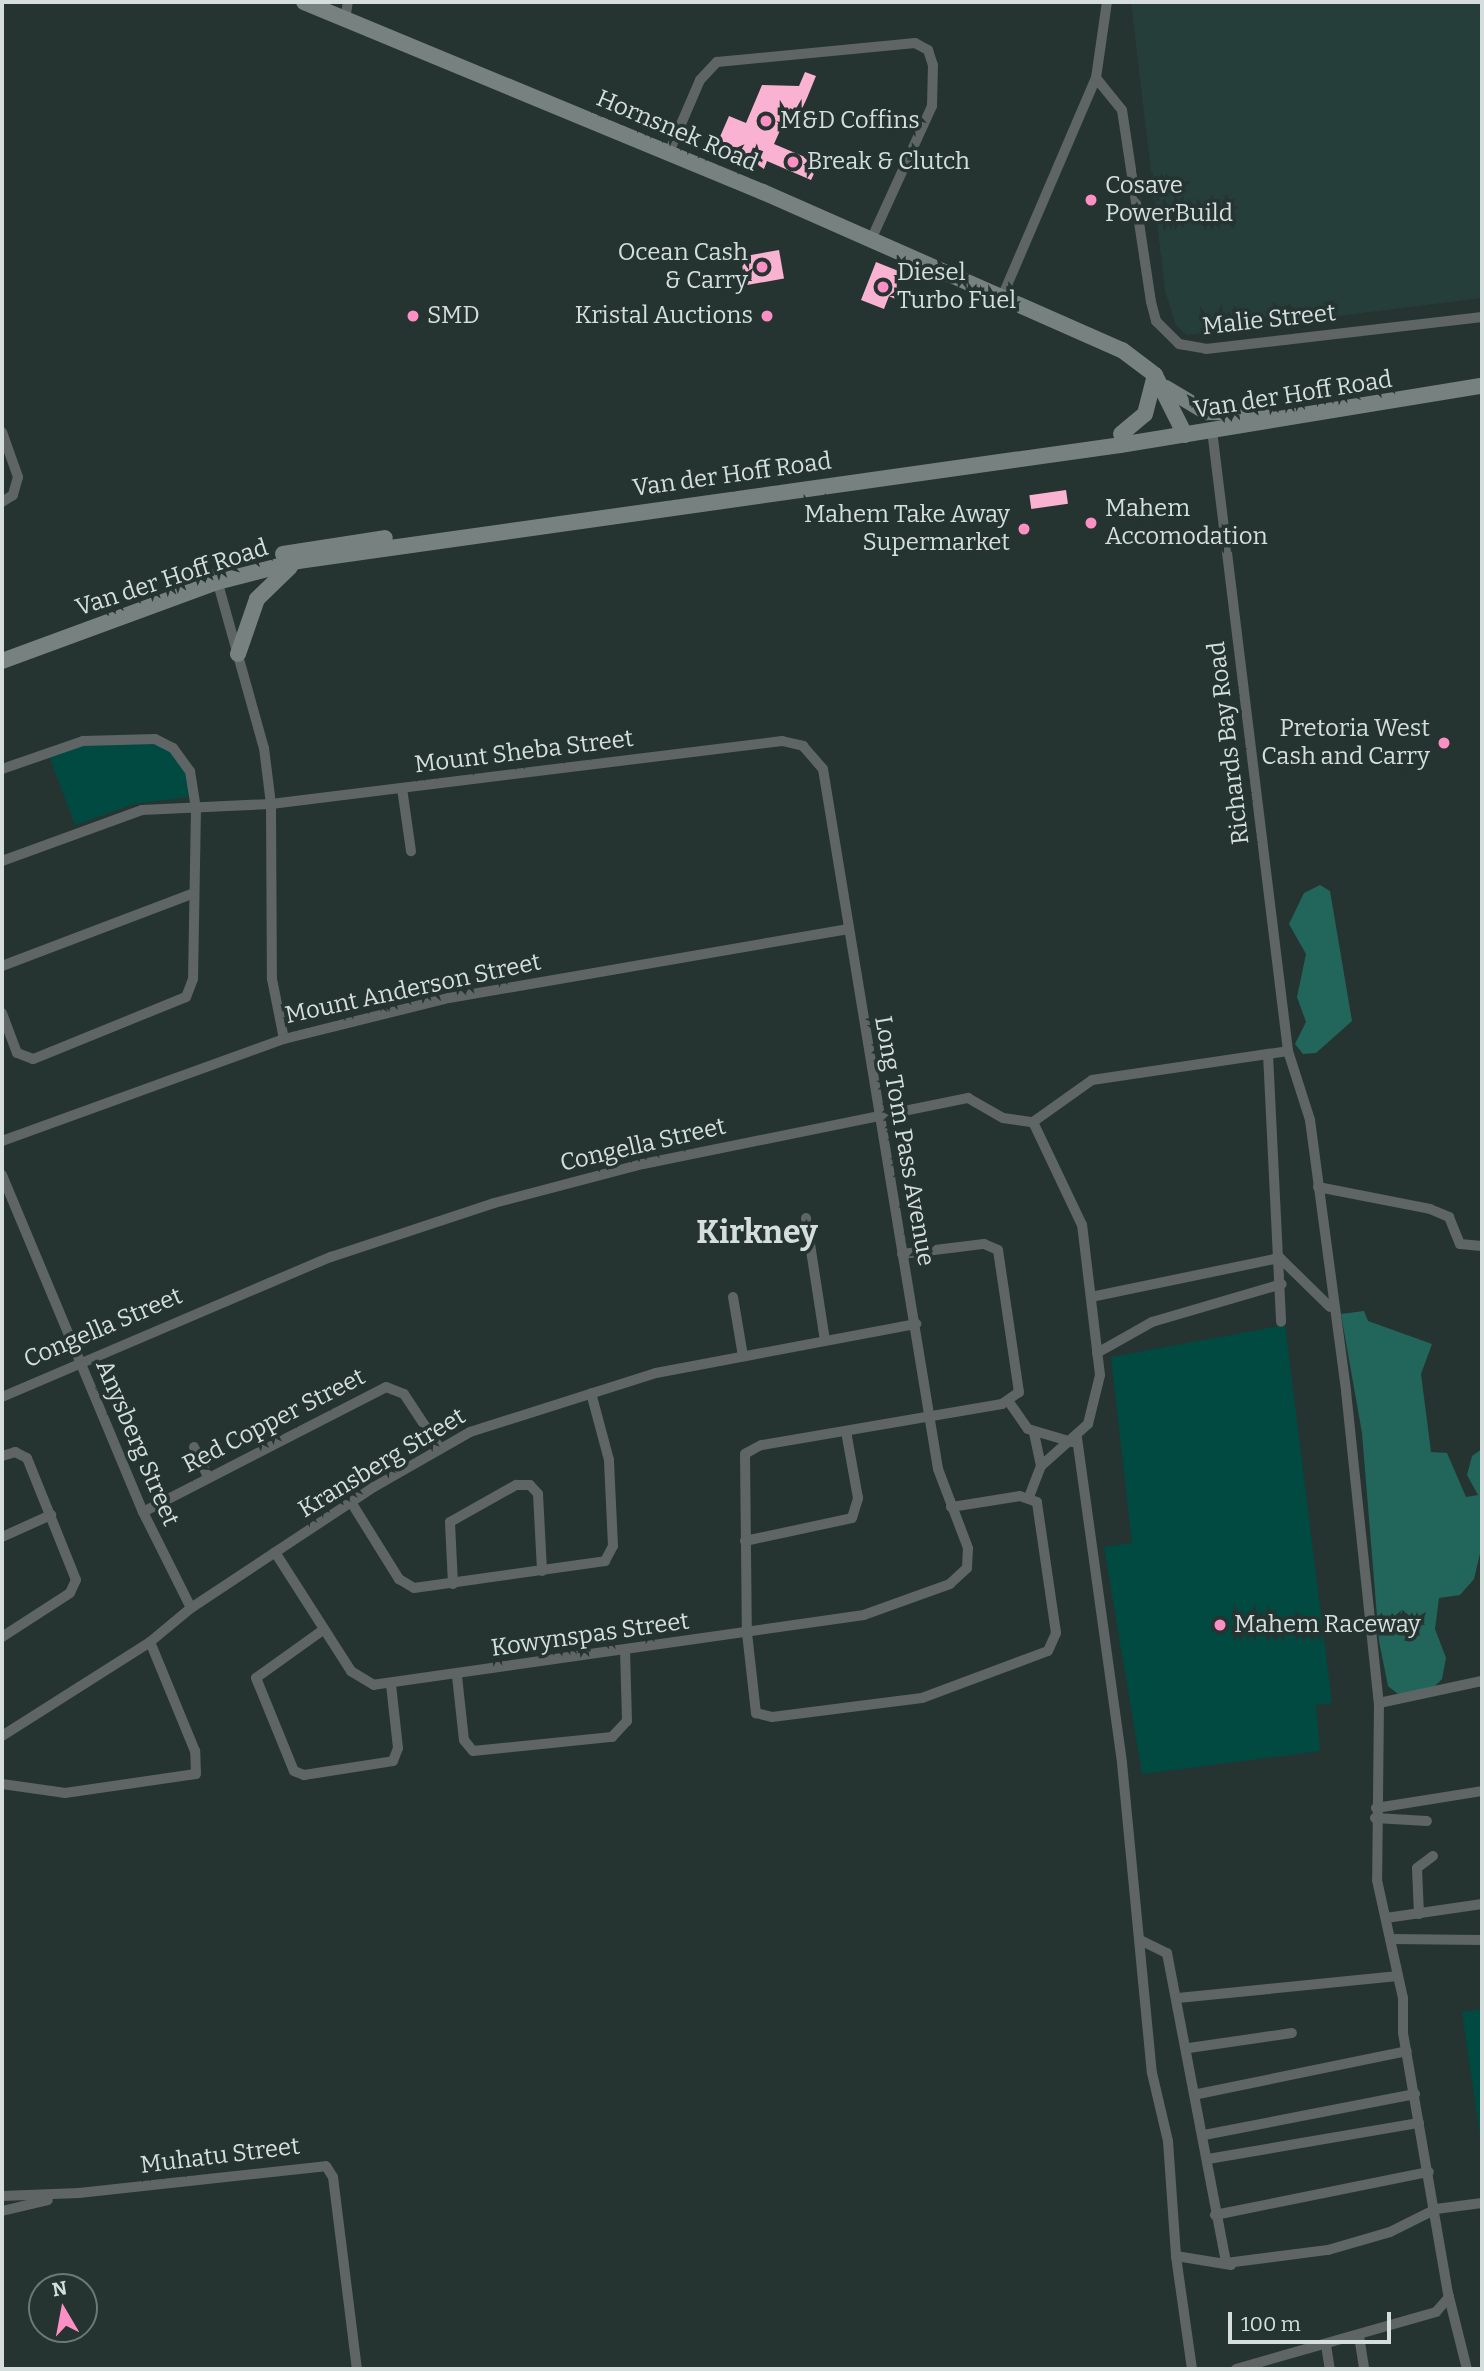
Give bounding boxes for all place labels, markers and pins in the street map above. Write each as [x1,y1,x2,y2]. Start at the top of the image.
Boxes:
place label: M&D Coffins [780,107,920,135]
marker: M&D Coffins [758,113,774,129]
place label: Break & Clutch [807,148,970,176]
marker: Break & Clutch [785,154,801,170]
place label: Cosave PowerBuild [1105,172,1233,228]
marker: Cosave PowerBuild [1083,192,1099,208]
place label: Ocean Cash & Carry [618,239,748,295]
marker: Ocean Cash & Carry [754,259,770,275]
place label: Diesel Turbo Fuel [897,259,1016,315]
marker: Diesel Turbo Fuel [875,279,891,295]
place label: SMD [427,302,480,330]
place label: Kristal Auctions [575,302,753,330]
marker: SMD [405,308,421,324]
marker: Kristal Auctions [759,308,775,324]
place label: Mahem Accomodation [1105,495,1268,551]
place label: Mahem Take Away Supermarket [804,501,1010,557]
marker: Mahem Accomodation [1083,515,1099,531]
marker: Mahem Take Away Supermarket [1016,521,1032,537]
place label: Pretoria West Cash and Carry [1261,715,1430,771]
marker: Pretoria West Cash and Carry [1436,735,1452,751]
place label: Mahem Raceway [1234,1611,1421,1639]
marker: Mahem Raceway [1212,1617,1228,1633]

